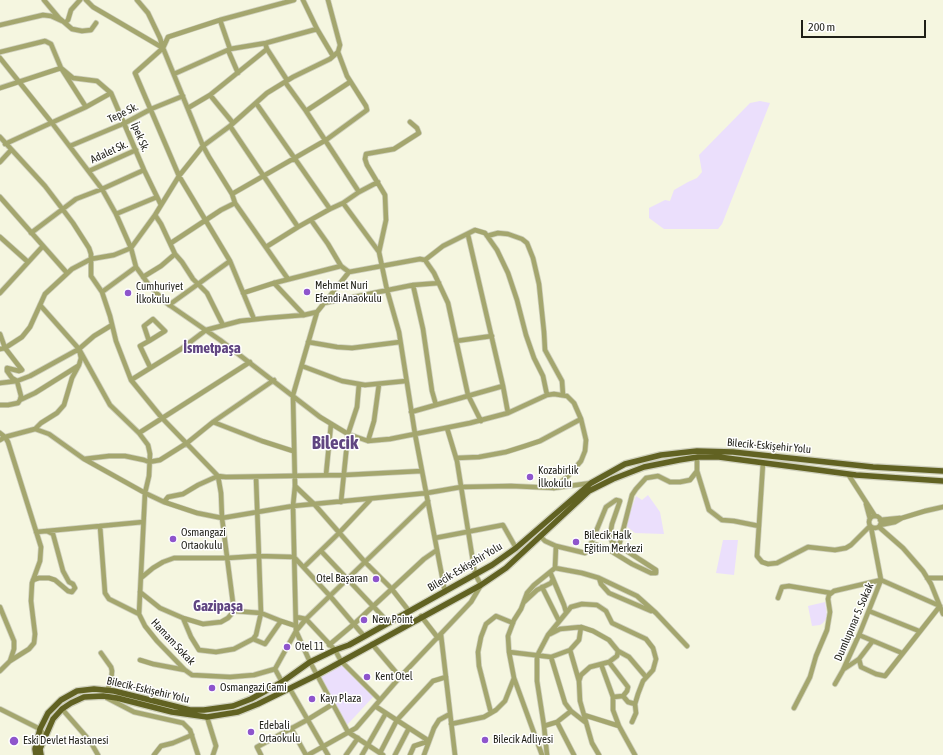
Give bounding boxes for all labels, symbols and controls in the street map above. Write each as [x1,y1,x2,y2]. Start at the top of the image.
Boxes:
scale bar [803,12,928,38]
text: 200 m [808,20,835,34]
street label: Tepe Sk. [106,100,140,126]
street label: İpek Sk. [128,120,152,154]
street label: Adalet Sk. [88,138,130,166]
place label: Mehmet Nuri Efendi Anaokulu [315,279,382,305]
place label: Cumhuriyet İlkokulu [136,280,183,306]
marker: Mehmet Nuri Efendi Anaokulu [302,287,312,297]
marker: Cumhuriyet İlkokulu [123,288,133,298]
district label: İsmetpaşa [183,339,241,357]
district label: Bilecik [312,432,358,454]
street label: Bilecik-Eskişehir Yolu [726,436,812,456]
place label: Kozabirlik İlkokulu [538,464,579,490]
marker: Kozabirlik İlkokulu [525,472,535,482]
place label: Osmangazi Ortaokulu [181,526,226,552]
place label: Bilecik Halk Eğitim Merkezi [584,529,643,555]
marker: Osmangazi Ortaokulu [168,534,178,544]
marker: Bilecik Halk Eğitim Merkezi [571,537,581,547]
street label: Bilecik-Eskişehir Yolu [425,540,505,594]
place label: Otel Başaran [316,572,368,586]
marker: Otel Başaran [371,574,381,584]
street label: Dumlupınar 5. Sokak [832,581,876,663]
district label: Gazipaşa [193,597,243,615]
place label: New Point [372,613,413,627]
marker: New Point [359,615,369,625]
street label: Hamam Sokak [148,616,198,668]
place label: Otel 11 [295,640,324,654]
marker: Otel 11 [282,642,292,652]
place label: Kent Otel [375,670,413,684]
marker: Kent Otel [362,672,372,682]
street label: Bilecik-Eskişehir Yolu [105,674,191,706]
place label: Osmangazi Cami [220,681,287,695]
marker: Osmangazi Cami [207,683,217,693]
place label: Kayı Plaza [320,692,361,706]
marker: Kayı Plaza [307,694,317,704]
place label: Edebali Ortaokulu [259,719,300,745]
marker: Edebali Ortaokulu [246,727,256,737]
place label: Bilecik Adliyesi [493,733,553,747]
place label: Eski Devlet Hastanesi [23,734,109,748]
marker: Eski Devlet Hastanesi [8,735,20,747]
marker: Bilecik Adliyesi [480,735,490,745]

